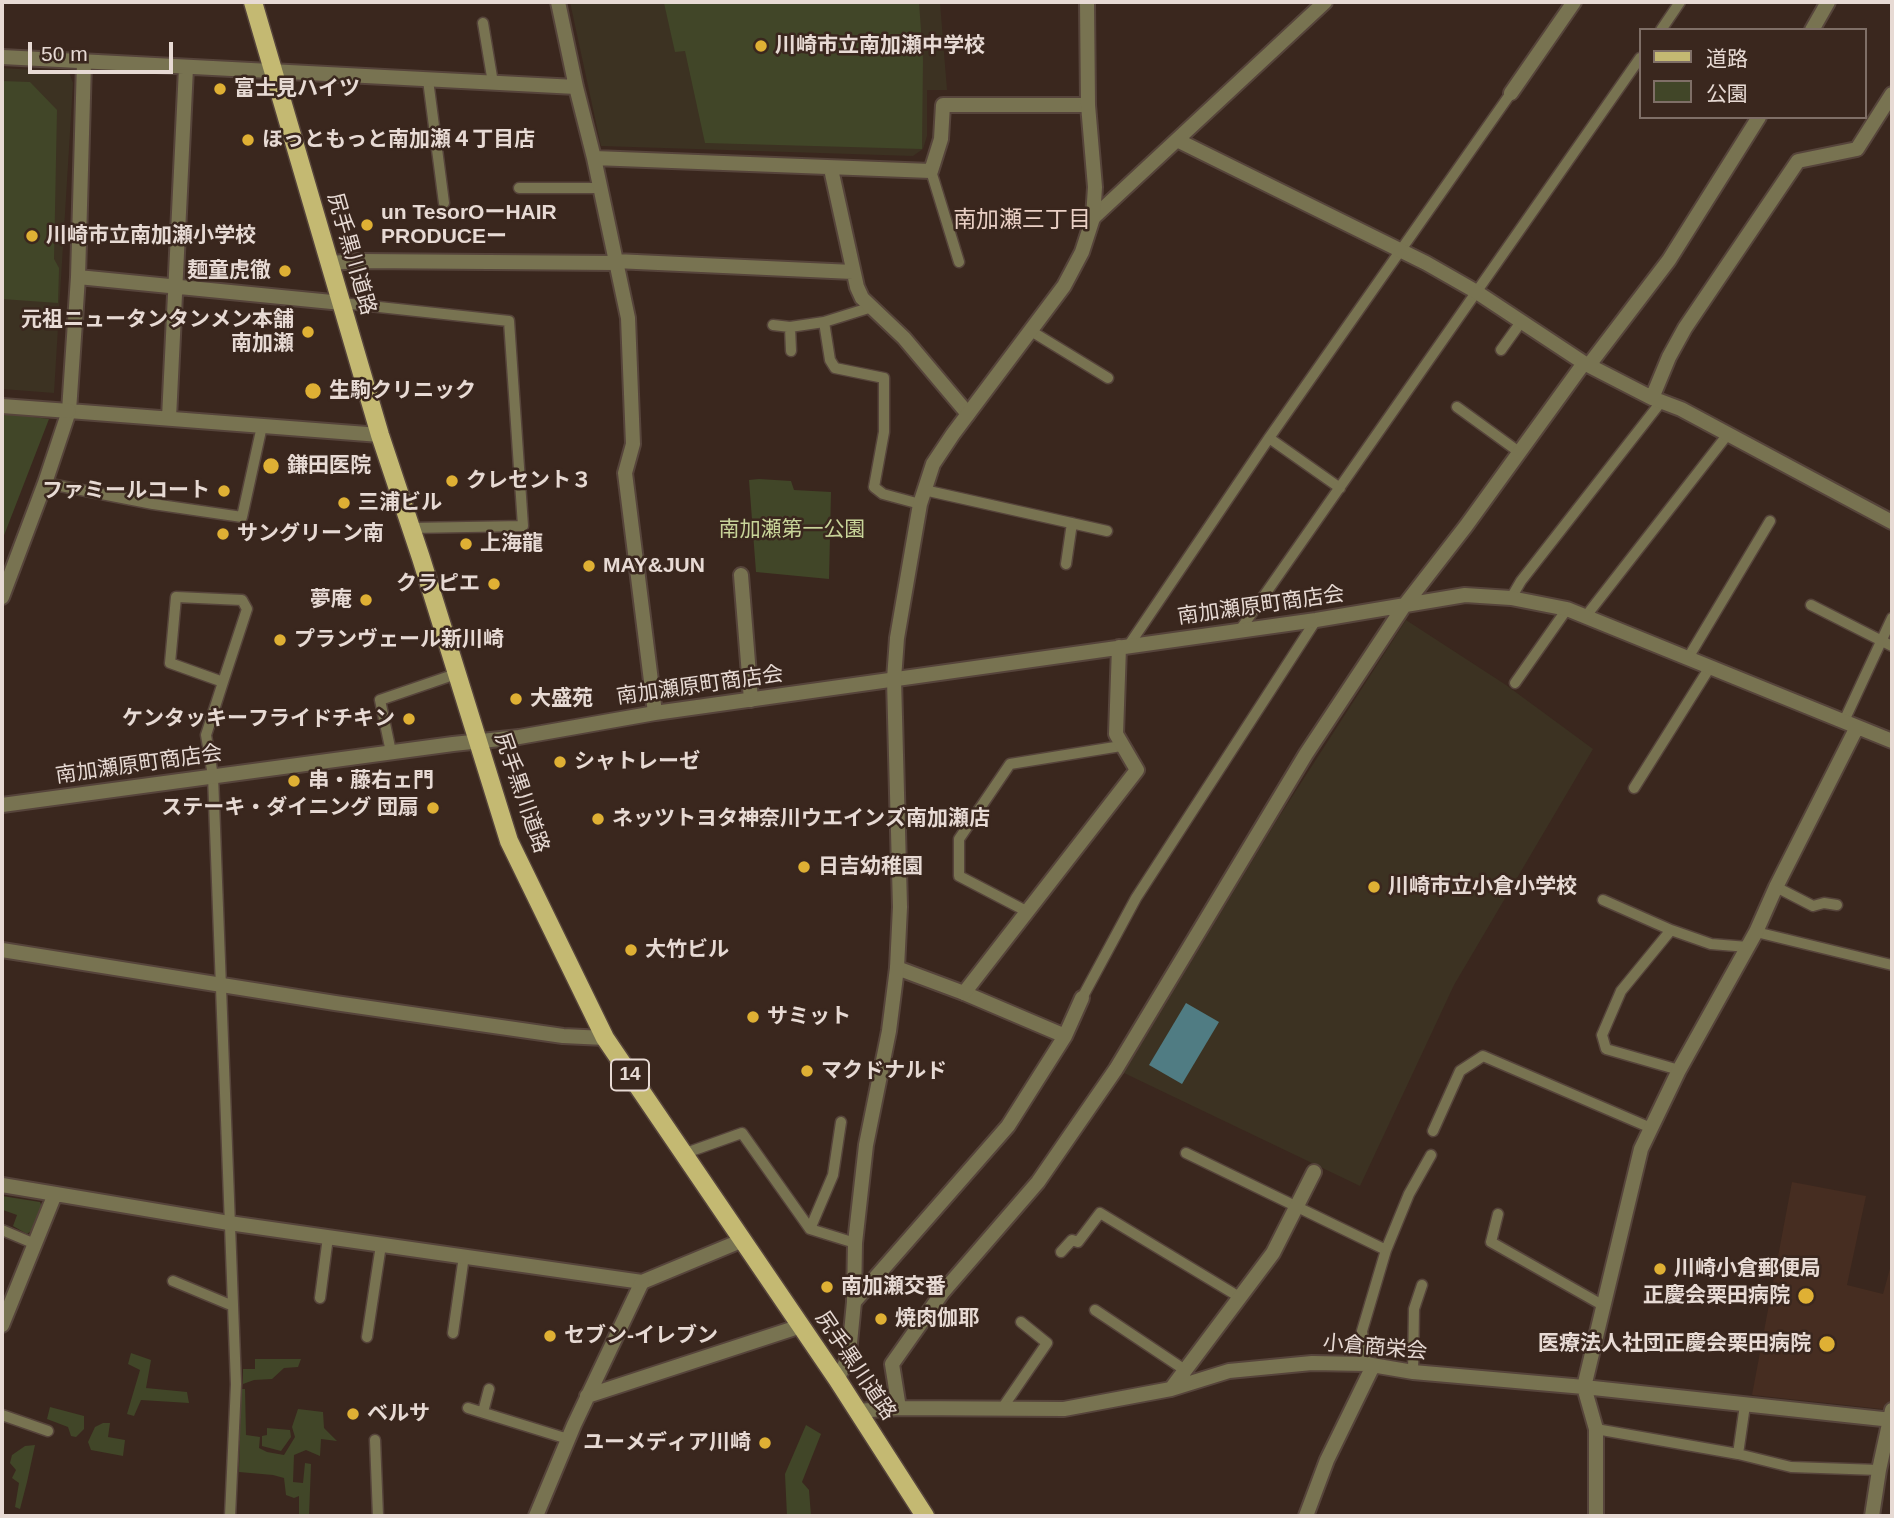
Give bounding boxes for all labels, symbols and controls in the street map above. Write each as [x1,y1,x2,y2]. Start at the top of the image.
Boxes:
scale bar [32,28,177,72]
legend [1638,28,1866,119]
place label: 川崎市立南加瀬中学校 [775,33,985,59]
marker: 川崎市立南加瀬中学校 [753,38,769,54]
text: 50 m [41,42,88,65]
text: 道路 [1706,47,1748,70]
place label: 富士見ハイツ [234,76,360,102]
marker: 富士見ハイツ [212,81,228,97]
text: 公園 [1706,82,1748,105]
place label: ほっともっと南加瀬４丁目店 [262,127,535,153]
marker: ほっともっと南加瀬４丁目店 [240,132,256,148]
street label: 尻手黒川道路 [322,190,380,318]
place label: un TesorOーHAIR PRODUCEー [381,200,557,250]
district label: 南加瀬三丁目 [953,207,1091,235]
marker: un TesorOーHAIR PRODUCEー [359,217,375,233]
place label: 川崎市立南加瀬小学校 [46,223,256,249]
marker: 川崎市立南加瀬小学校 [24,228,40,244]
place label: 麺童虎徹 [187,258,271,284]
marker: 麺童虎徹 [277,263,293,279]
place label: 元祖ニュータンタンメン本舗 南加瀬 [21,307,294,357]
marker: 元祖ニュータンタンメン本舗 南加瀬 [300,324,316,340]
place label: 生駒クリニック [329,378,476,404]
marker: 生駒クリニック [303,381,323,401]
place label: 鎌田医院 [287,453,371,479]
marker: 鎌田医院 [261,456,281,476]
place label: クレセント３ [466,468,592,494]
marker: クレセント３ [444,473,460,489]
place label: ファミールコート [42,478,210,504]
marker: ファミールコート [216,483,232,499]
place label: 三浦ビル [358,490,442,516]
marker: 三浦ビル [336,495,352,511]
park label: 南加瀬第一公園 [719,517,865,543]
place label: サングリーン南 [237,521,384,547]
marker: サングリーン南 [215,526,231,542]
place label: 上海龍 [480,531,543,557]
marker: 上海龍 [458,536,474,552]
place label: MAY&JUN [603,553,705,579]
marker: MAY&JUN [581,558,597,574]
place label: クラピエ [396,571,480,597]
marker: クラピエ [486,576,502,592]
street label: 南加瀬原町商店会 [1176,582,1346,630]
place label: 夢庵 [310,587,352,613]
marker: 夢庵 [358,592,374,608]
place label: プランヴェール新川崎 [294,627,504,653]
marker: プランヴェール新川崎 [272,632,288,648]
street label: 南加瀬原町商店会 [615,662,785,710]
place label: 大盛苑 [530,686,593,712]
marker: 大盛苑 [508,691,524,707]
place label: ケンタッキーフライドチキン [122,706,395,732]
marker: ケンタッキーフライドチキン [401,711,417,727]
street label: 尻手黒川道路 [489,729,553,857]
street label: 南加瀬原町商店会 [54,741,224,789]
place label: シャトレーゼ [574,749,700,775]
marker: シャトレーゼ [552,754,568,770]
place label: 串・藤右ェ門 [308,768,434,794]
marker: 串・藤右ェ門 [286,773,302,789]
place label: ステーキ・ダイニング 団扇 [161,795,419,821]
marker: ステーキ・ダイニング 団扇 [425,800,441,816]
place label: ネッツトヨタ神奈川ウエインズ南加瀬店 [612,806,990,832]
marker: ネッツトヨタ神奈川ウエインズ南加瀬店 [590,811,606,827]
place label: 日吉幼稚園 [818,854,923,880]
marker: 日吉幼稚園 [796,859,812,875]
place label: 川崎市立小倉小学校 [1388,874,1577,900]
marker: 川崎市立小倉小学校 [1366,879,1382,895]
place label: 大竹ビル [645,937,729,963]
marker: 大竹ビル [623,942,639,958]
place label: サミット [767,1004,851,1030]
marker: サミット [745,1009,761,1025]
place label: マクドナルド [821,1058,947,1084]
road number: 14 [611,1060,649,1091]
marker: マクドナルド [799,1063,815,1079]
place label: 川崎小倉郵便局 [1674,1256,1821,1282]
marker: 川崎小倉郵便局 [1652,1261,1668,1277]
place label: 南加瀬交番 [841,1274,946,1300]
marker: 南加瀬交番 [819,1279,835,1295]
place label: 正慶会栗田病院 [1643,1283,1790,1309]
marker: 正慶会栗田病院 [1796,1286,1816,1306]
place label: 焼肉伽耶 [895,1306,979,1332]
street label: 尻手黒川道路 [809,1307,901,1425]
marker: 焼肉伽耶 [873,1311,889,1327]
place label: セブン-イレブン [564,1323,718,1349]
marker: セブン-イレブン [542,1328,558,1344]
street label: 小倉商栄会 [1322,1331,1428,1365]
place label: 医療法人社団正慶会栗田病院 [1538,1331,1811,1357]
marker: 医療法人社団正慶会栗田病院 [1817,1334,1837,1354]
place label: ベルサ [367,1401,430,1427]
marker: ベルサ [345,1406,361,1422]
place label: ユーメディア川崎 [583,1430,751,1456]
marker: ユーメディア川崎 [757,1435,773,1451]

